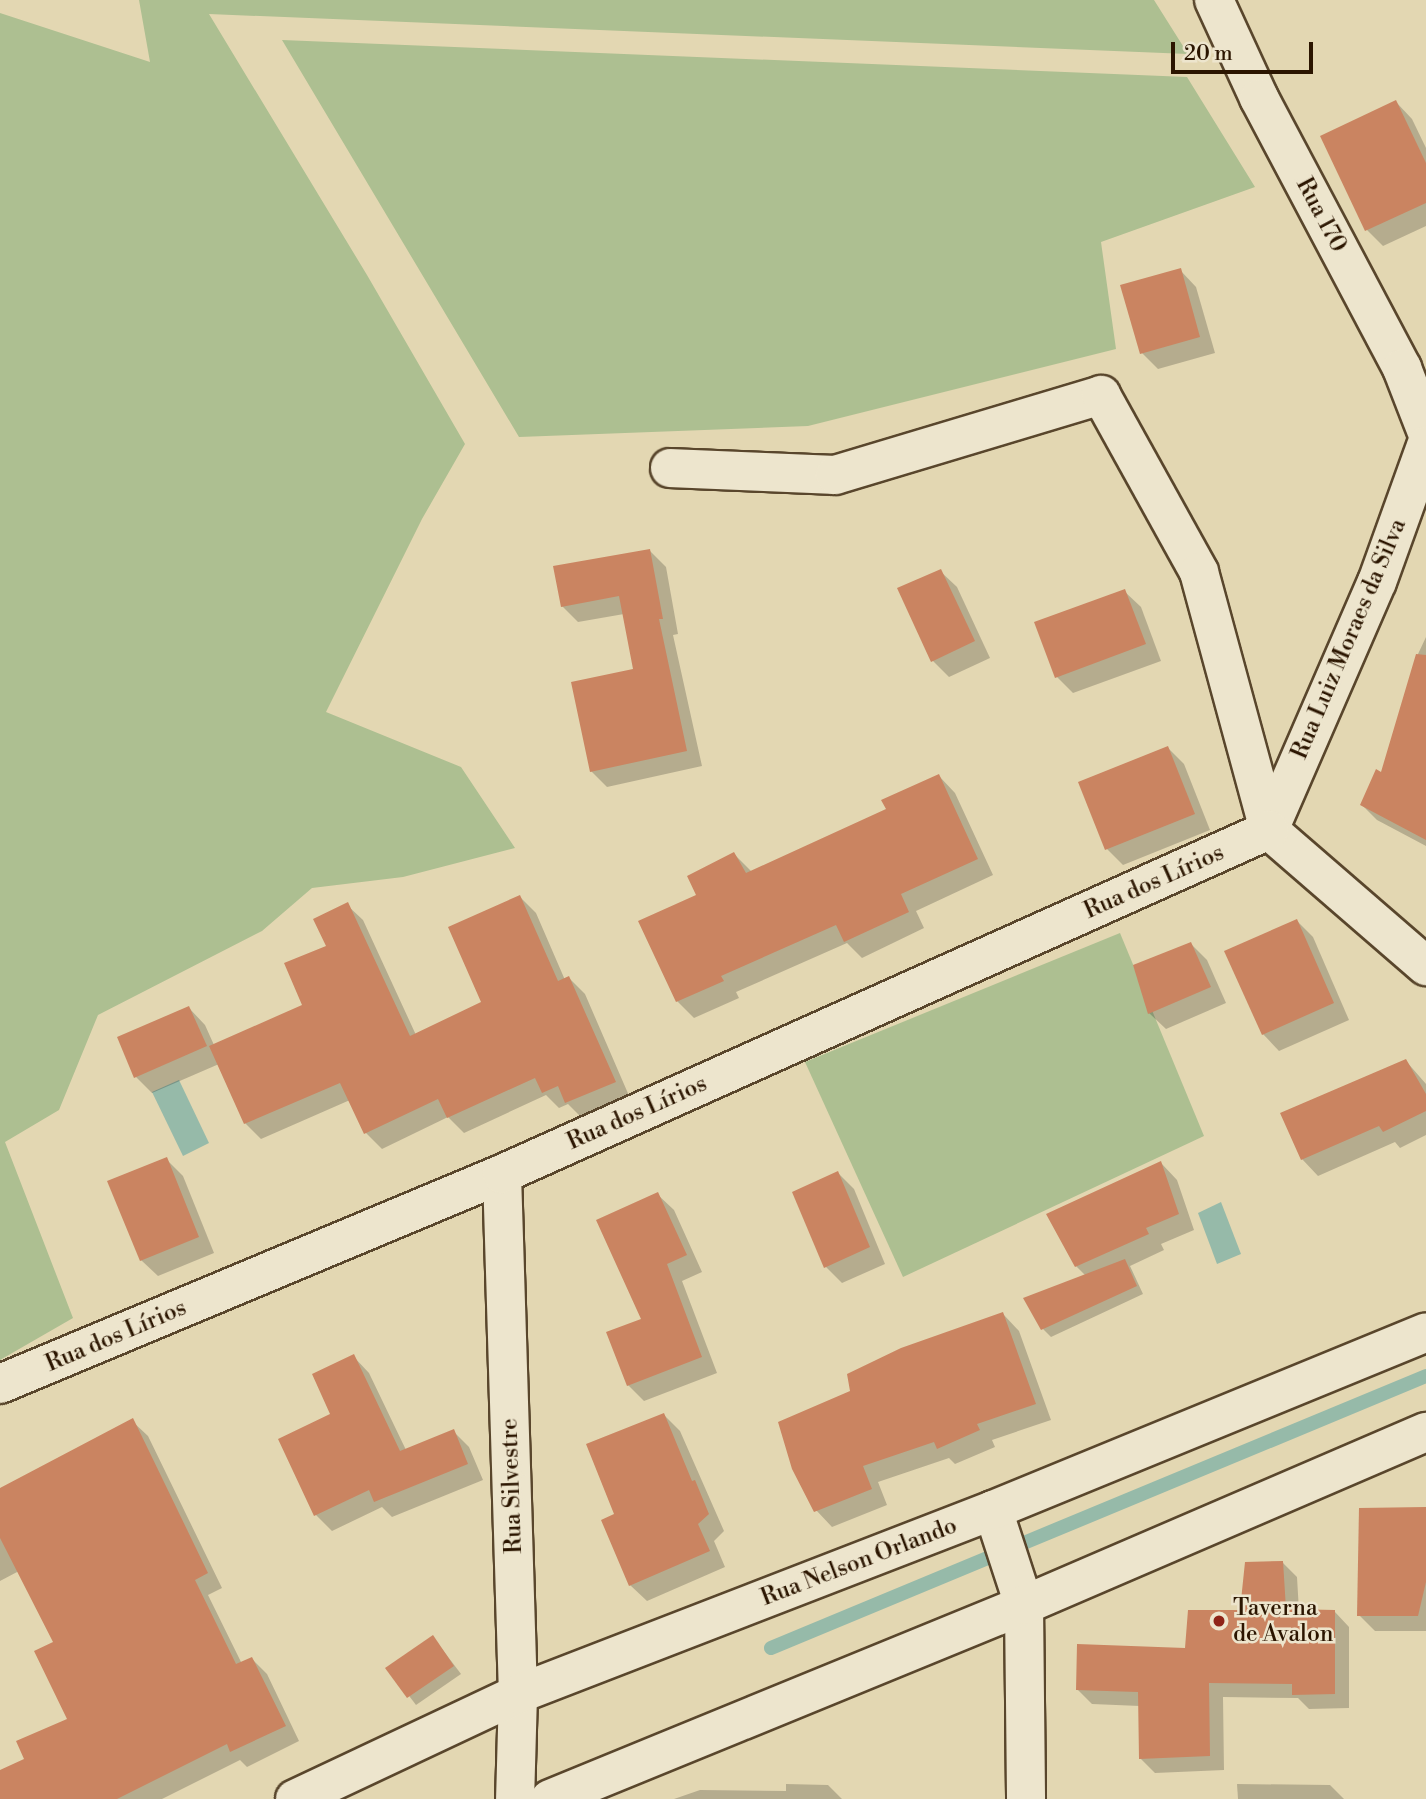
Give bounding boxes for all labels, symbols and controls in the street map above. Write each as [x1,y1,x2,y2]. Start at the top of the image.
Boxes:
scale bar [1174,28,1316,72]
text: 20 m [1184,41,1233,67]
street label: Rua 170 [1290,173,1352,257]
street label: Rua Luiz Moraes da Silva [1286,515,1412,763]
street label: Rua dos Lírios [1080,839,1228,925]
street label: Rua dos Lírios [563,1070,711,1156]
street label: Rua dos Lírios [42,1294,190,1378]
street label: Rua Silvestre [496,1418,528,1554]
street label: Rua Nelson Orlando [757,1512,961,1612]
place label: Taverna de Avalon [1233,1594,1334,1648]
marker: Taverna de Avalon [1211,1613,1227,1629]

